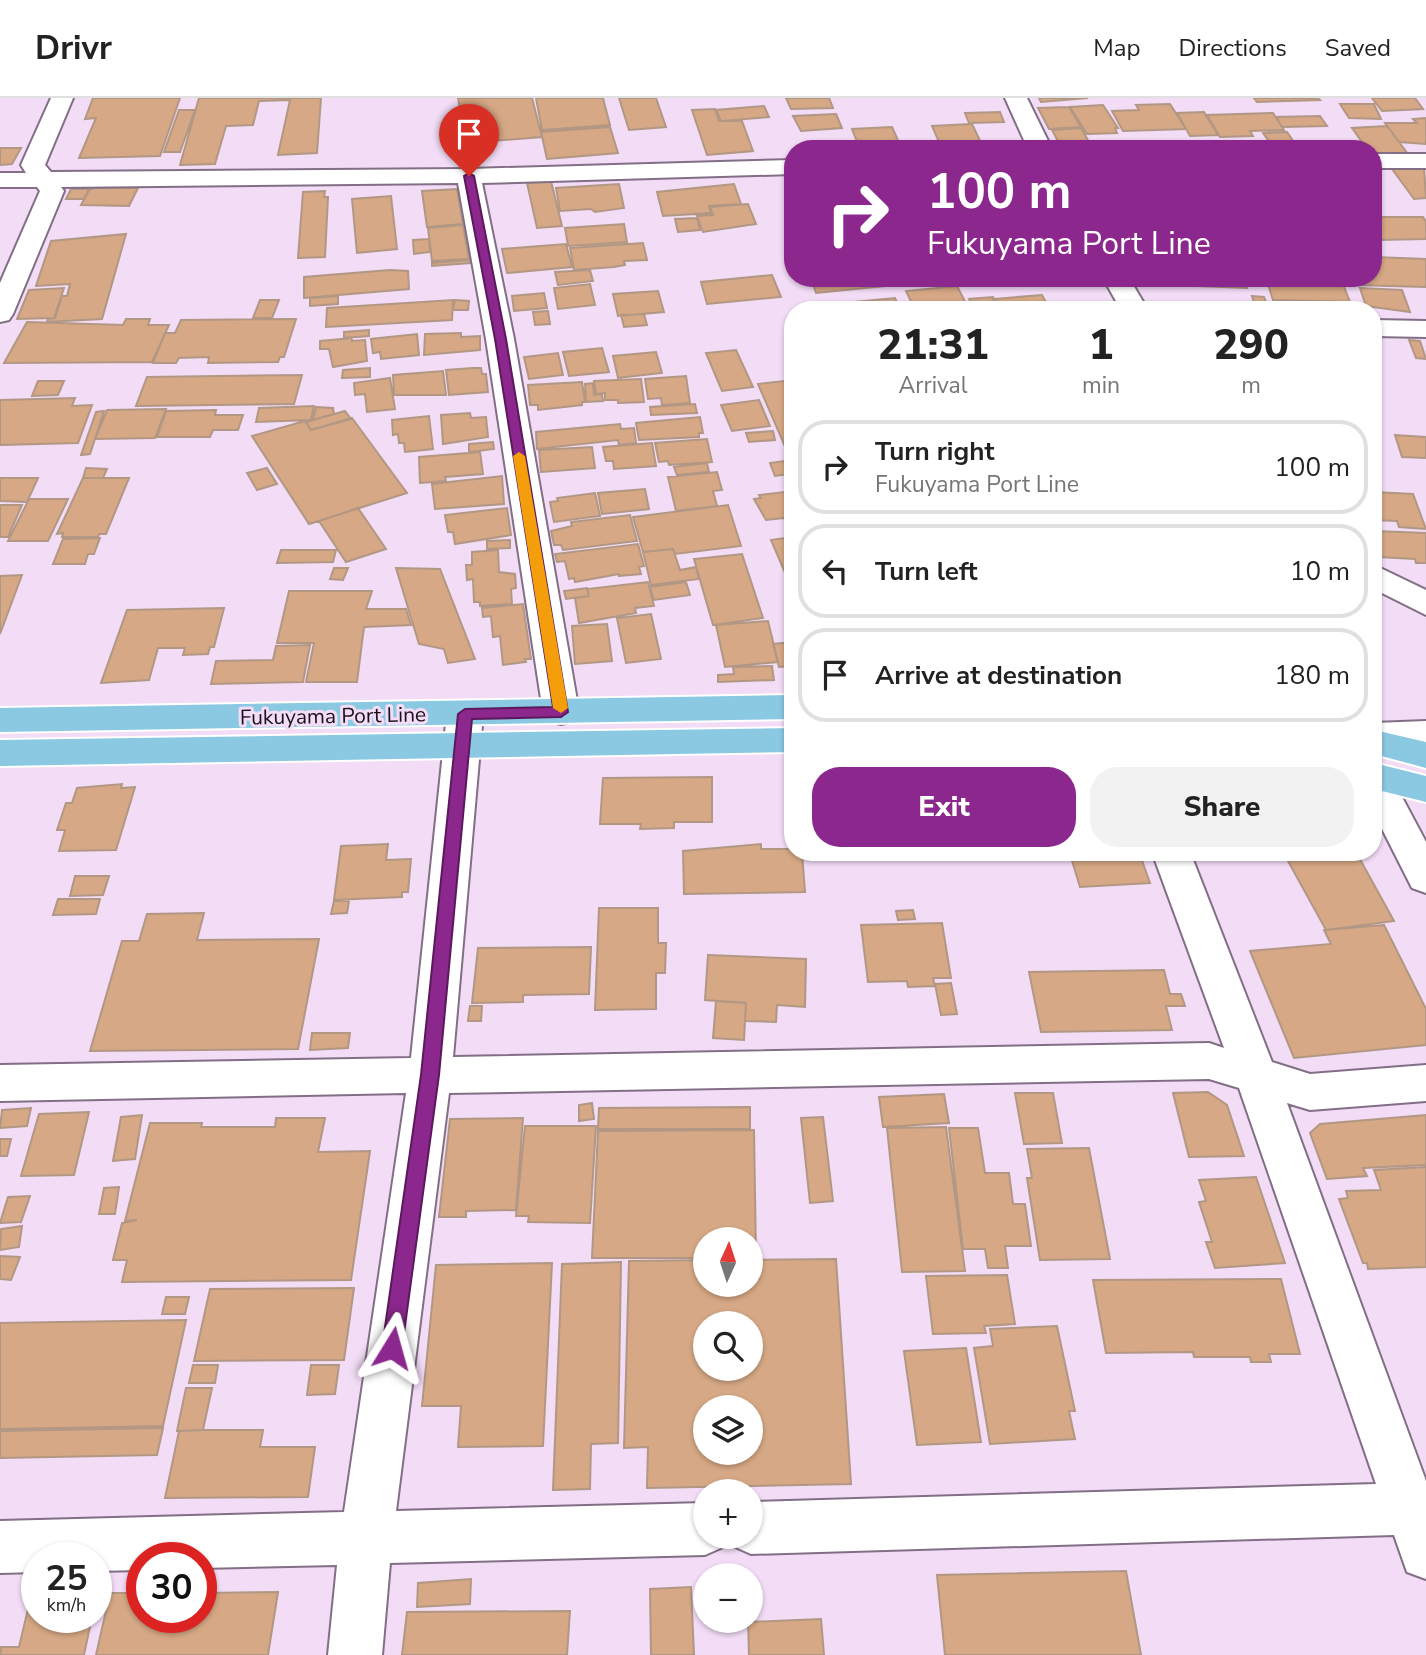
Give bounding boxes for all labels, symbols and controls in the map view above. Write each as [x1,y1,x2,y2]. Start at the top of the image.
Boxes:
text: Drivr [35,26,112,71]
text: Map [1093,32,1140,64]
text: Directions [1178,32,1287,64]
text: Saved [1325,32,1391,64]
pin [439,104,499,176]
icon: arrive [450,115,488,153]
text: 100 m [927,158,1071,225]
icon: right [812,168,903,259]
text: Fukuyama Port Line [927,222,1211,265]
text: 21:31 [877,317,989,374]
text: 1 [1088,317,1114,374]
text: 290 [1213,317,1289,374]
text: Arrival [898,370,968,401]
text: min [1082,370,1120,401]
text: m [1241,370,1261,401]
text: Turn right [875,434,994,469]
icon: right [816,448,854,486]
text: 100 m [1274,450,1350,485]
text: Fukuyama Port Line [875,469,1079,500]
icon: left [816,552,854,590]
text: Turn left [875,554,978,589]
text: 10 m [1290,554,1350,589]
icon: arrive [816,656,854,694]
text: Arrive at destination [875,658,1122,693]
text: 180 m [1274,658,1350,693]
street label: Fukuyama Port Line [240,700,426,732]
button: Exit [812,767,1076,847]
button: Share [1090,767,1354,847]
north arrow [693,1227,763,1297]
map controls [693,1227,763,1633]
position arrow [355,1311,429,1385]
button: search [693,1311,763,1381]
button: layers [693,1395,763,1465]
button: + [693,1479,763,1549]
speed limit sign: 30 [126,1542,217,1633]
text: 25 [45,1555,88,1602]
button: − [693,1563,763,1633]
text: km/h [47,1593,86,1617]

